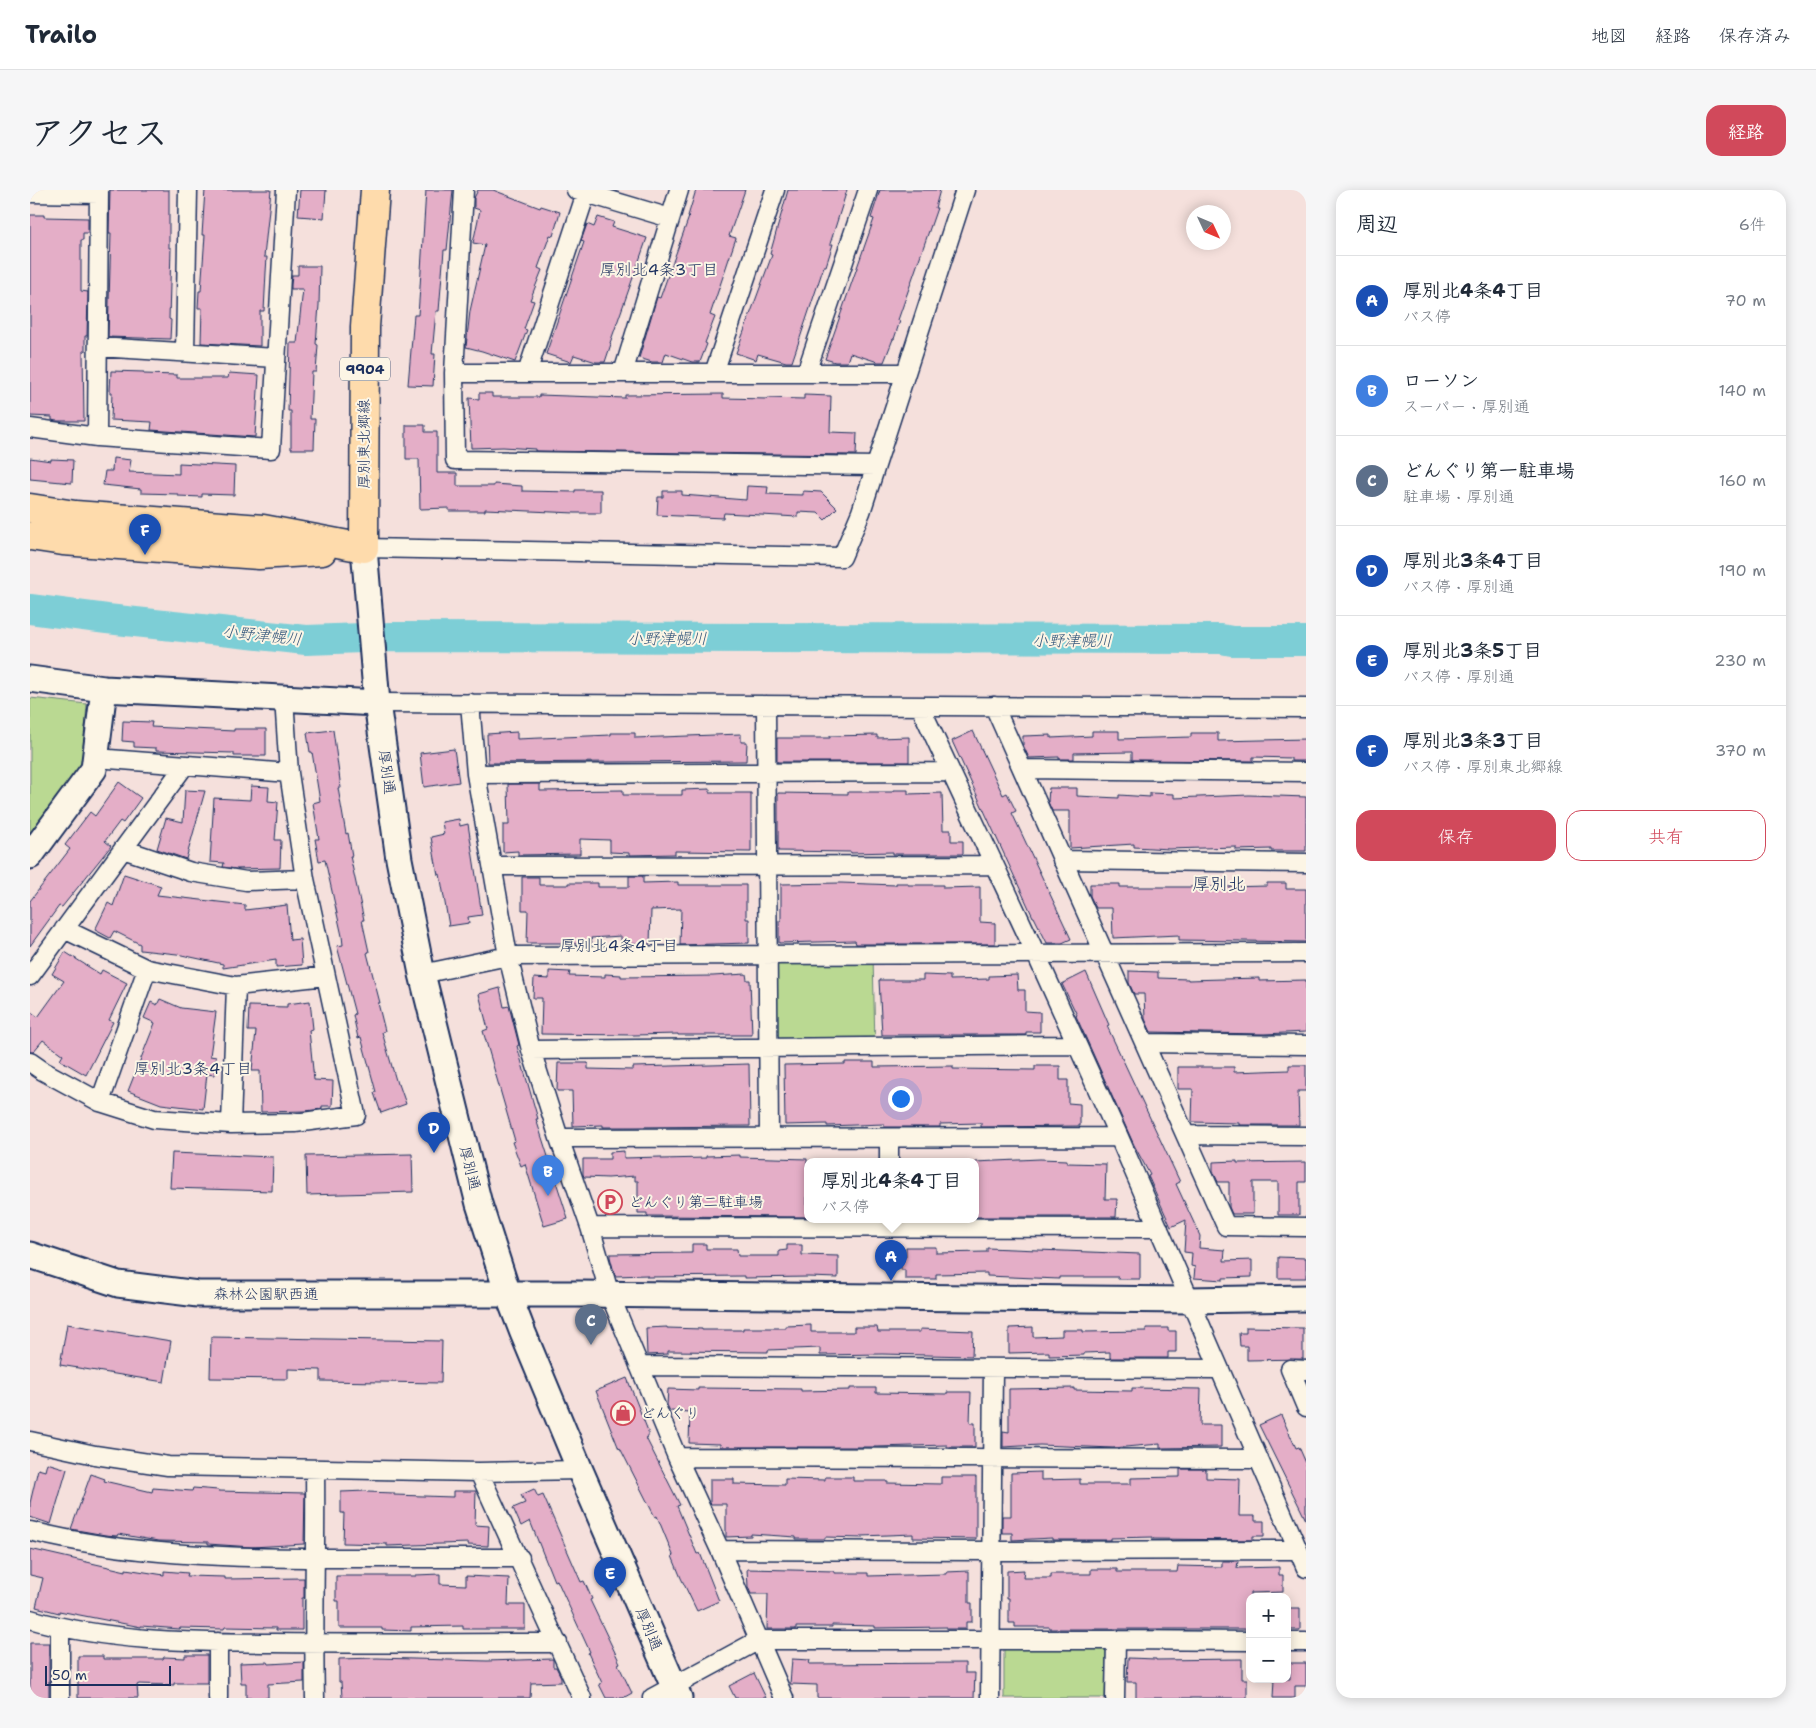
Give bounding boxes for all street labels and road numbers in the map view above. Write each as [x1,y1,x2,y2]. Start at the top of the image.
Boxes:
road number: 9904 [340,358,390,380]
street label: 厚別東北郷線 [354,399,374,489]
street label: 厚別通 [374,748,400,796]
street label: 厚別通 [455,1144,485,1192]
street label: 森林公園駅西通 [213,1284,319,1304]
street label: 厚別通 [631,1604,667,1654]

